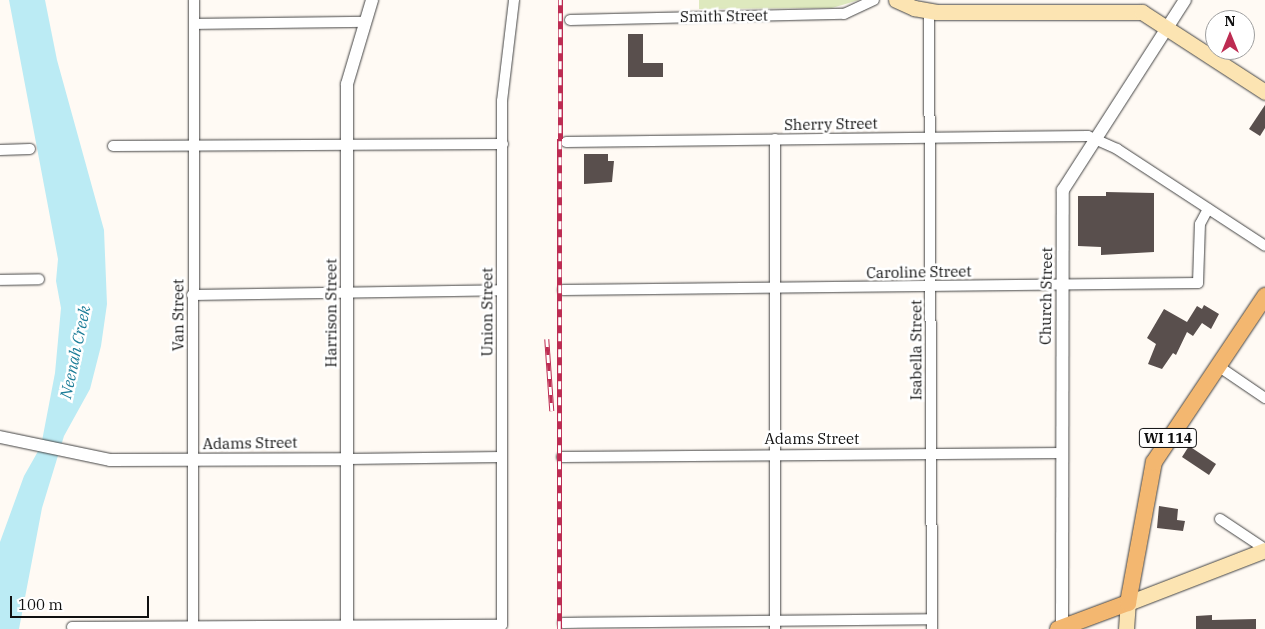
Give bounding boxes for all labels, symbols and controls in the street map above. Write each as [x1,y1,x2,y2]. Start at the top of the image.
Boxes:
street label: Smith Street [680,6,768,26]
north arrow [1205,10,1255,60]
text: N [1224,12,1236,30]
street label: Sherry Street [784,114,878,134]
street label: Church Street [1036,247,1056,345]
street label: Harrison Street [322,259,340,367]
street label: Caroline Street [866,262,972,282]
street label: Union Street [478,268,496,356]
street label: Van Street [169,279,187,351]
street label: Isabella Street [907,300,925,400]
water label: Neenah Creek [56,304,94,400]
road number: WI 114 [1138,426,1198,449]
street label: Adams Street [765,430,859,448]
street label: Adams Street [202,433,298,453]
scale bar [12,586,151,618]
text: 100 m [18,595,63,614]

